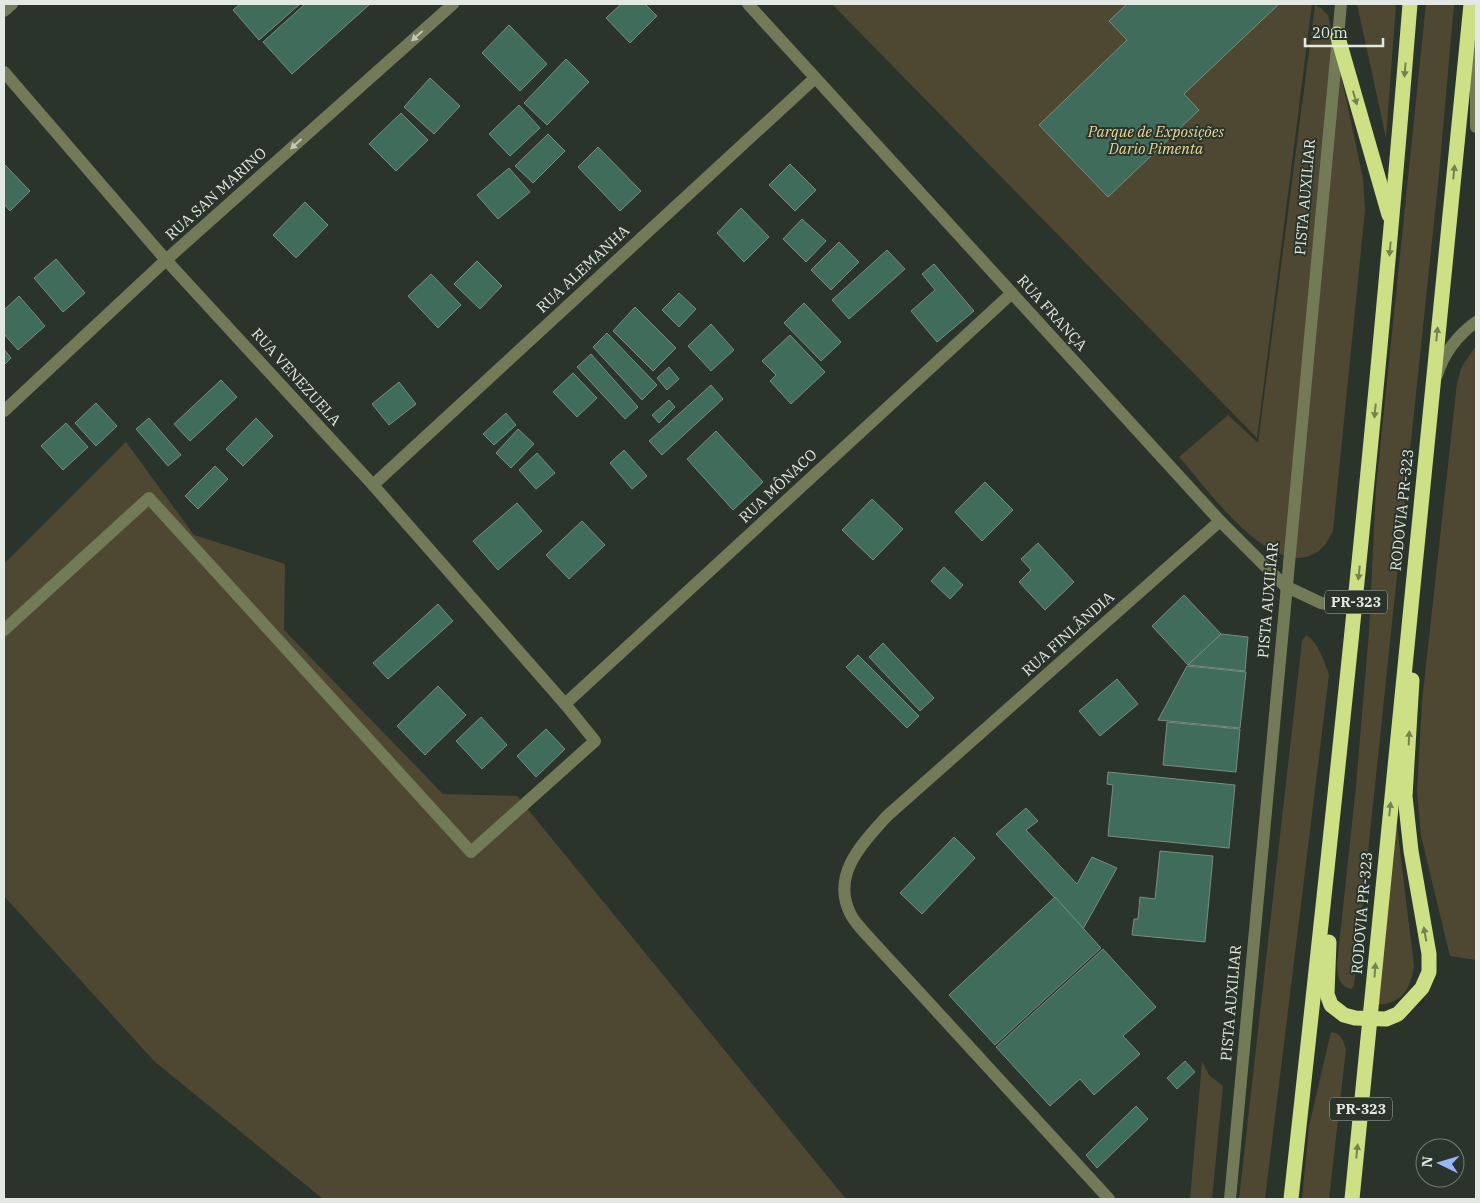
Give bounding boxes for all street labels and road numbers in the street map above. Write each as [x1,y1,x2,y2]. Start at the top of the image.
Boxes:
street label: PISTA AUXILIAR [1290,138,1319,256]
street label: RUA SAN MARINO [161,143,270,244]
street label: RUA ALEMANHA [532,220,634,317]
street label: RUA FRANÇA [1013,271,1092,355]
street label: RUA VENEZUELA [248,324,346,430]
street label: RUA MÔNACO [735,445,821,527]
street label: RODOVIA PR-323 [1386,448,1417,572]
street label: PISTA AUXILIAR [1253,541,1282,659]
street label: RUA FINLÂNDIA [1018,587,1118,680]
road number: PR-323 [1325,590,1387,614]
street label: RODOVIA PR-323 [1347,851,1376,975]
street label: PISTA AUXILIAR [1216,944,1245,1062]
road number: PR-323 [1330,1098,1392,1120]

